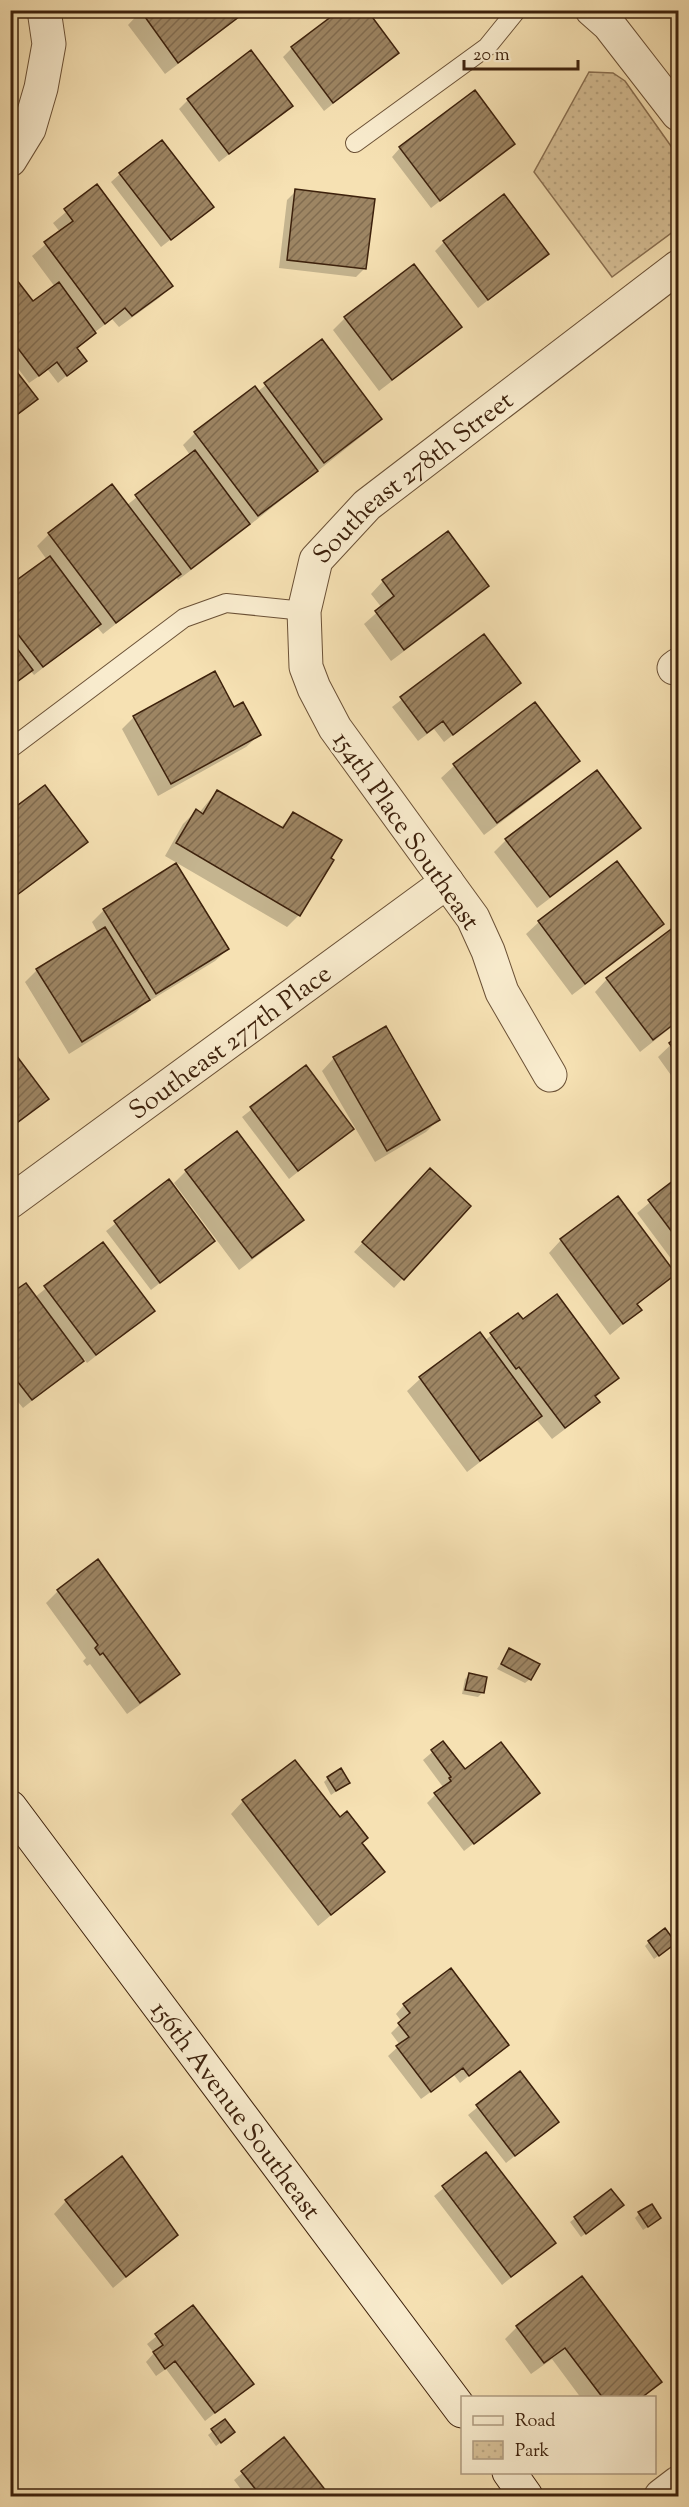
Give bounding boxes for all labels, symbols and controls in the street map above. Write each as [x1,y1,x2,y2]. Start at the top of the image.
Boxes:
scale bar [464,33,578,71]
text: 20 m [473,43,510,69]
street label: Southeast 278th Street [305,383,522,573]
street label: 154th Place Southeast [322,725,488,938]
street label: Southeast 277th Place [122,957,340,1130]
street label: 156th Avenue Southeast [140,1994,329,2228]
legend [461,2396,656,2474]
text: Road [515,2409,555,2435]
text: Park [515,2439,550,2465]

